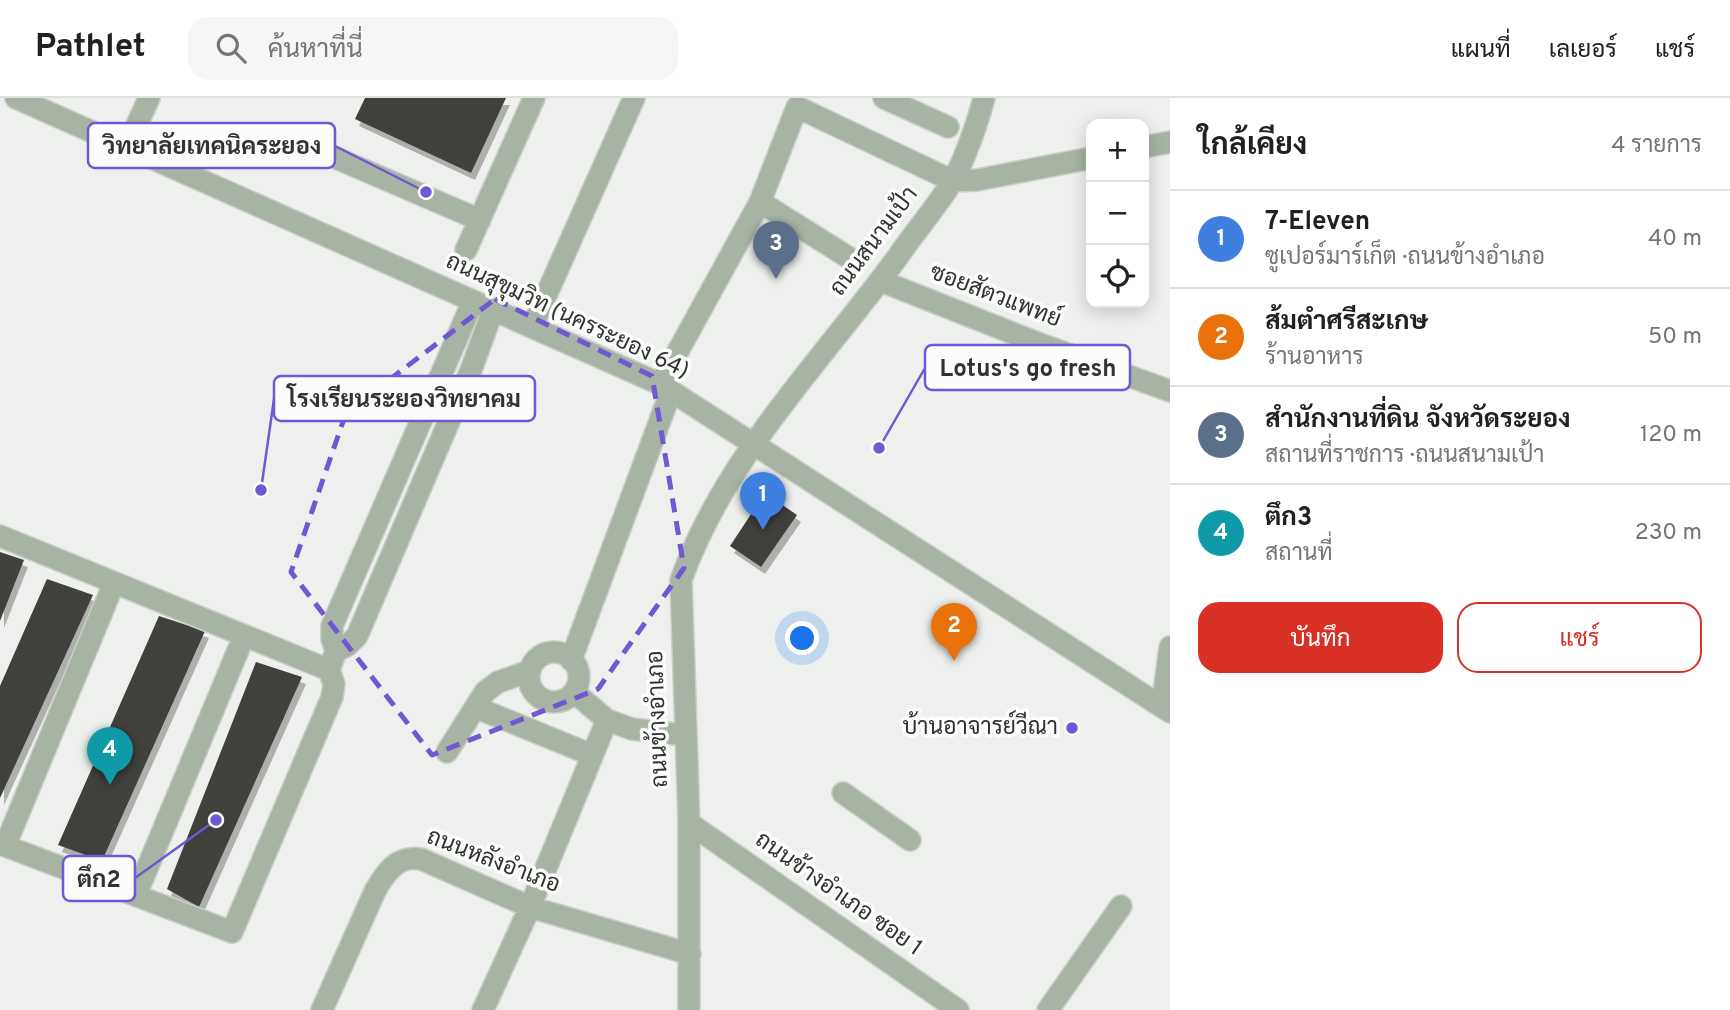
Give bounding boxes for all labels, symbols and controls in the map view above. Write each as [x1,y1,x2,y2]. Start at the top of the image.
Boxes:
search box [188,17,678,80]
text: Pathlet [35,27,146,69]
icon: search [212,29,250,67]
text: ค้นหาที่นี่ [268,34,363,67]
text: แผนที่ [1451,36,1511,66]
text: เลเยอร์ [1549,36,1617,66]
text: แชร์ [1655,36,1695,66]
map controls [1086,119,1149,308]
button: + [1086,119,1149,182]
callout: วิทยาลัยเทคนิคระยอง [88,123,335,168]
text: ใกล้เคียง [1198,128,1307,165]
text: วิทยาลัยเทคนิคระยอง [101,131,321,163]
text: 4 รายการ [1611,132,1702,161]
street label: ถนนสนามเป้า [822,180,925,302]
button: − [1086,182,1149,245]
text: 7-Eleven [1265,206,1370,239]
pin: 3 [753,221,799,279]
text: 1 [1216,225,1226,254]
text: 40 m [1648,225,1702,254]
text: ซูเปอร์มาร์เก็ต · ถนนข้างอำเภอ [1265,244,1545,273]
button: locate [1086,245,1149,308]
street label: ถนนสุขุมวิท (นครระยอง 64) [441,246,694,386]
street label: ซอยสัตวแพทย์ [925,255,1066,335]
text: ส้มตำศรีสะเกษ [1265,306,1428,339]
text: 2 [1214,323,1228,352]
text: 50 m [1648,323,1702,352]
text: ร้านอาหาร [1265,344,1364,373]
callout: Lotus's go fresh [925,345,1130,390]
text: Lotus's go fresh [940,355,1116,385]
callout: โรงเรียนระยองวิทยาคม [274,376,535,421]
text: โรงเรียนระยองวิทยาคม [285,383,521,416]
text: สำนักงานที่ดิน จังหวัดระยอง [1265,404,1571,437]
text: 3 [1214,421,1228,450]
text: 120 m [1640,421,1702,450]
text: สถานที่ราชการ · ถนนสนามเป้า [1265,442,1544,471]
pin: 1 [740,472,786,530]
text: ตึก3 [1265,502,1312,535]
text: 4 [1214,519,1228,548]
text: 230 m [1635,519,1702,548]
text: สถานที่ [1265,540,1333,569]
button: บันทึก [1198,602,1443,673]
button: แชร์ [1457,602,1702,673]
pin: 2 [931,603,977,661]
your location [785,621,819,655]
street label: ถนนข้างอำเภอ [639,650,676,788]
place label: บ้านอาจารย์วีณา [902,710,1058,743]
marker: บ้านอาจารย์วีณา [1064,720,1080,736]
pin: 4 [87,727,133,785]
street label: ถนนหลังอำเภอ [422,821,565,901]
street label: ถนนข้างอำเภอ ซอย 1 [749,824,929,964]
callout: ตึก2 [63,856,135,901]
text: ตึก2 [77,863,121,896]

